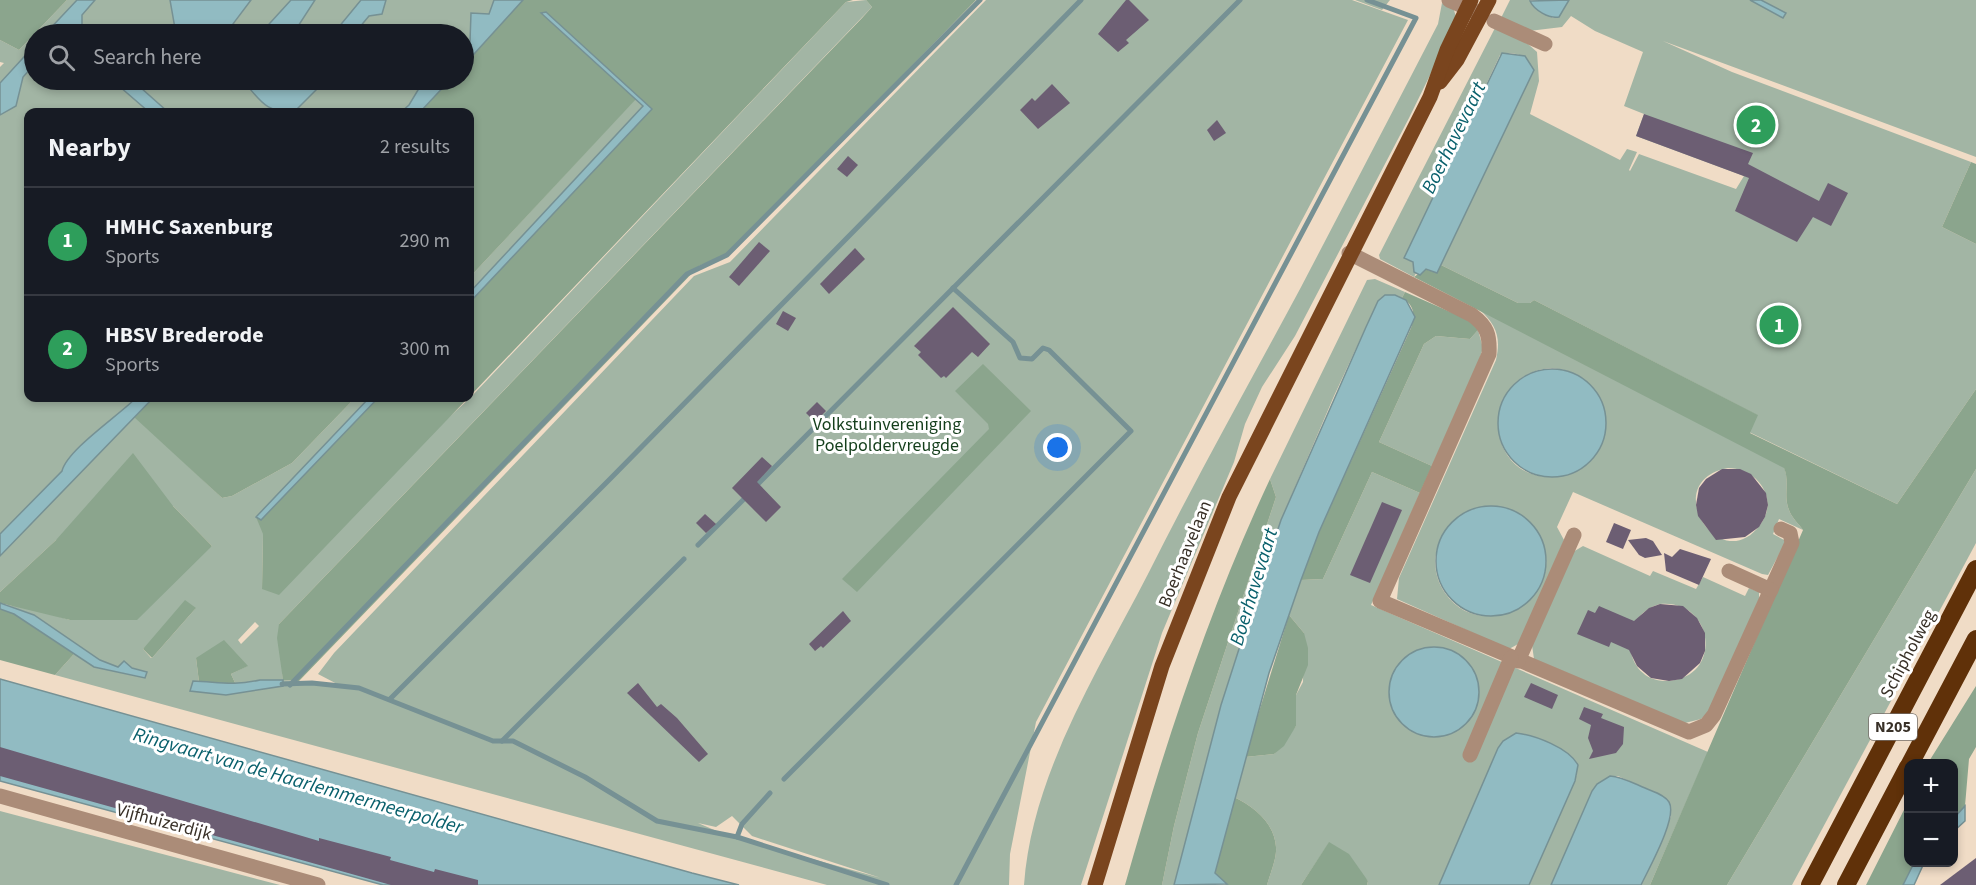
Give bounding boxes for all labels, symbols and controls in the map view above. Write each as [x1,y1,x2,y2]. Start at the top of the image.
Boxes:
search box [24,24,474,90]
icon: search [45,41,78,74]
text: Search here [93,41,201,73]
water label: Boerhavevaart [1415,77,1493,199]
pin: 2 [1736,102,1776,148]
text: Nearby [48,129,131,166]
text: 2 results [380,133,450,161]
text: HMHC Saxenburg [105,211,273,243]
text: 1 [62,227,73,255]
text: 290 m [400,227,450,255]
text: Sports [105,243,160,271]
pin: 1 [1760,302,1798,348]
text: HBSV Brederode [105,319,264,351]
text: 2 [62,335,73,363]
text: 300 m [400,335,450,363]
text: Sports [105,351,160,379]
park label: Volkstuinvereniging Poelpoldervreugde [813,412,961,458]
your location [1043,433,1072,462]
street label: Boerhaavelaan [1152,497,1218,611]
water label: Boerhavevaart [1223,524,1285,649]
street label: Schipholweg [1874,605,1942,703]
road number: N205 [1869,714,1917,740]
water label: Ringvaart van de Haarlemmermeerpolder [130,720,467,842]
map controls [1904,759,1958,867]
button: + [1904,759,1958,813]
street label: Vijfhuizerdijk [114,797,214,847]
button: − [1904,813,1958,867]

